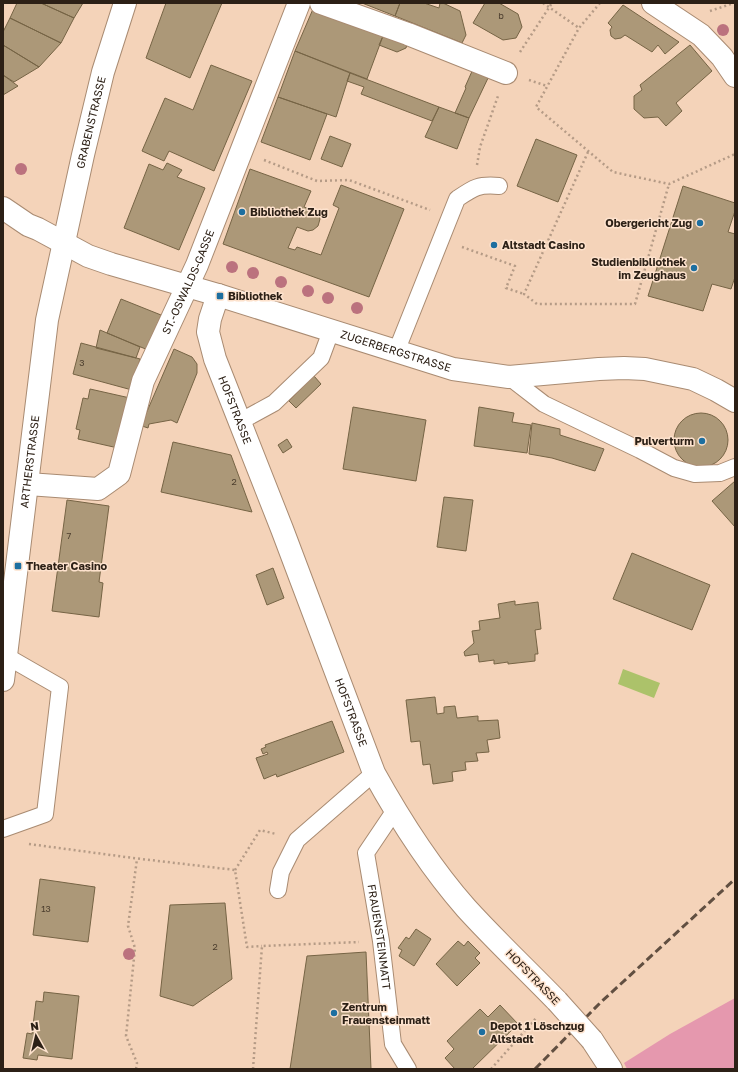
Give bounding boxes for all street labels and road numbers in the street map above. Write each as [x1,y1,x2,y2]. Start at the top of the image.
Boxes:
street label: GRABENSTRASSE [73,75,108,170]
street label: ST.-OSWALDS-GASSE [159,227,216,336]
street label: ZUGERBERGSTRASSE [339,327,453,374]
street label: HOFSTRASSE [216,374,255,446]
street label: ARTHERSTRASSE [17,414,41,509]
street label: HOFSTRASSE [333,676,371,749]
street label: FRAUENSTEINMATT [365,883,394,991]
street label: HOFSTRASSE [504,946,563,1007]

